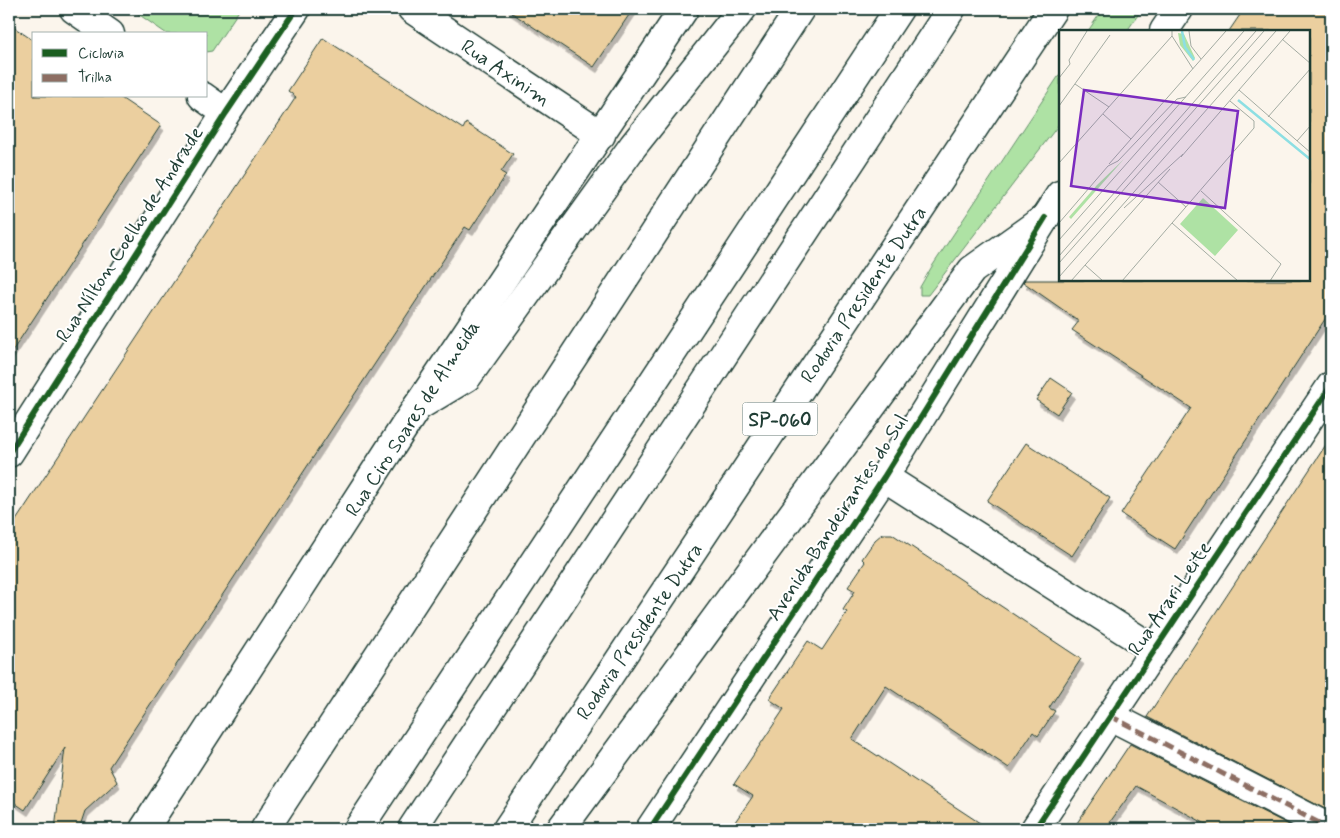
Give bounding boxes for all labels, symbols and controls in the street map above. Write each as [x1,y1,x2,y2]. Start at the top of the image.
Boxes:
inset map [1059,30,1310,281]
legend [32,32,208,98]
street label: Rua Axinim [455,33,555,113]
text: Ciclovia [78,44,124,64]
text: Trilha [78,68,112,88]
street label: Rua Nílton Coelho de Andrade [50,121,210,348]
street label: Rodovia Presidente Dutra [795,201,934,389]
street label: Rua Ciro Soares de Almeida [340,316,487,522]
road number: SP-060 [742,402,818,436]
street label: Avenida Bandeirantes do Sul [761,409,915,626]
street label: Rua Arari Leite [1122,536,1219,661]
street label: Rodovia Presidente Dutra [571,538,710,726]

